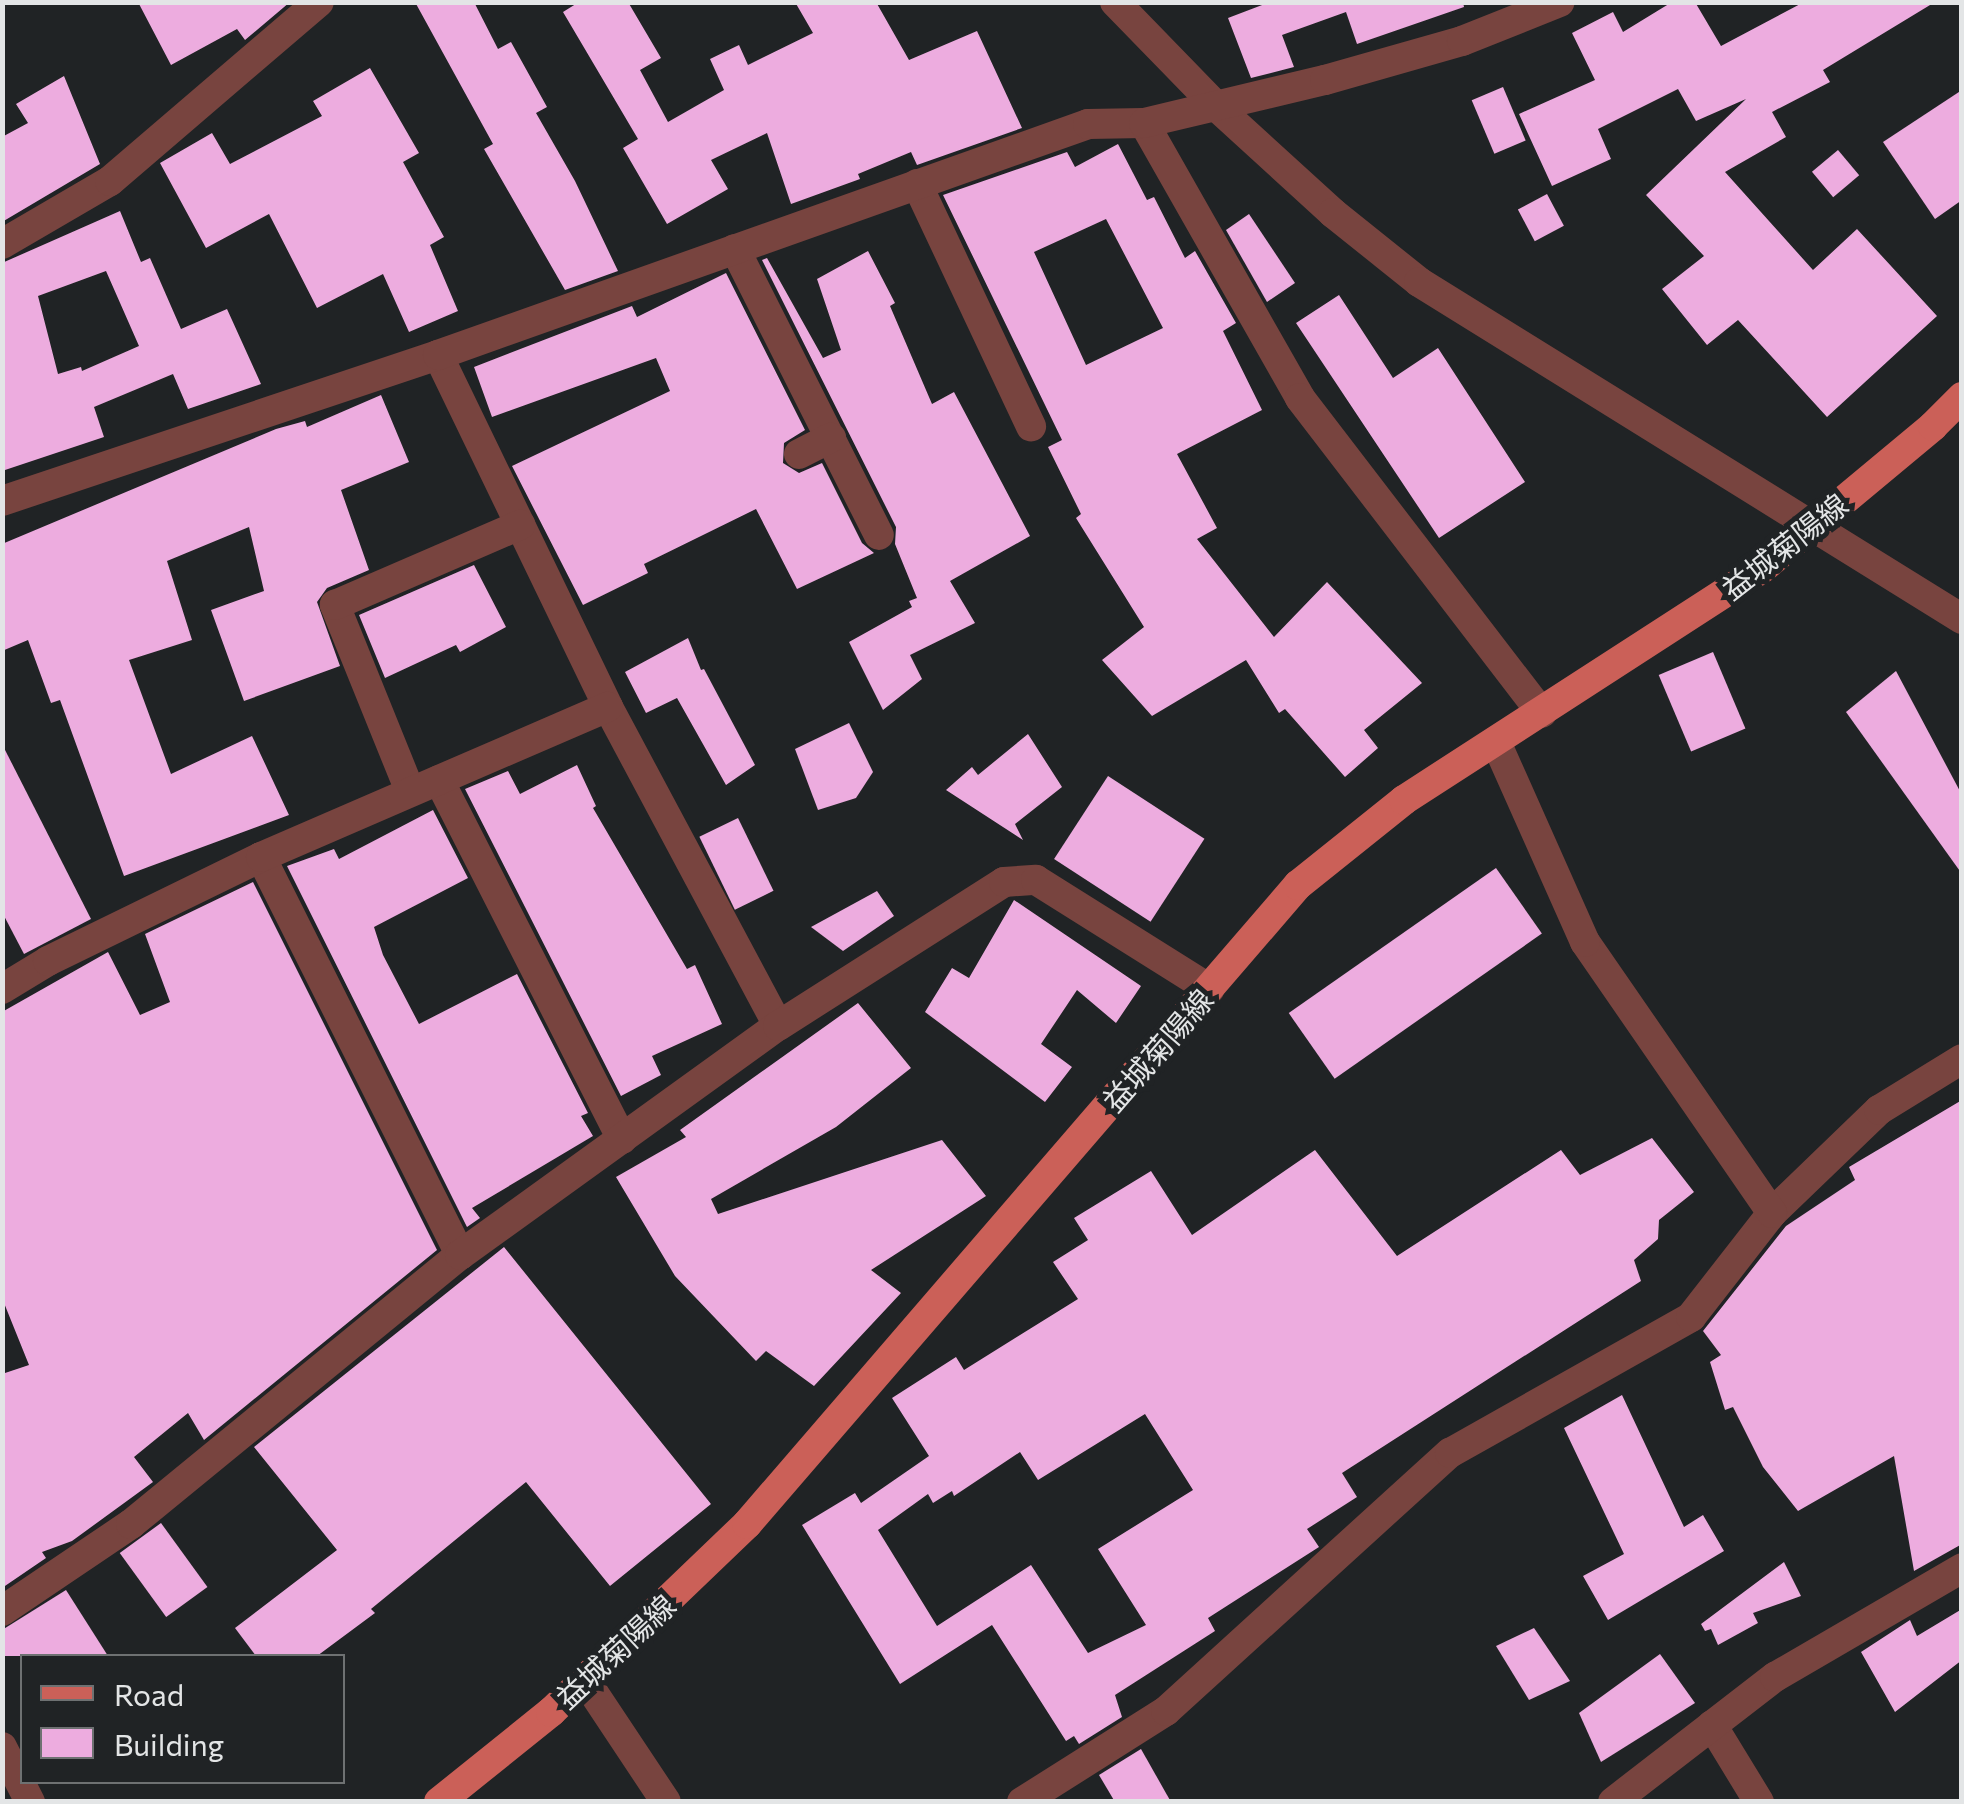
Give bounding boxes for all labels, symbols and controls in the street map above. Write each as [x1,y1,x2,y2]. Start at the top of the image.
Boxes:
street label: 益城菊陽線 [1714,486,1854,606]
street label: 益城菊陽線 [1094,982,1220,1118]
street label: 益城菊陽線 [548,1587,682,1715]
legend [20,1654,345,1784]
text: Road [114,1675,184,1712]
text: Building [114,1725,224,1762]

